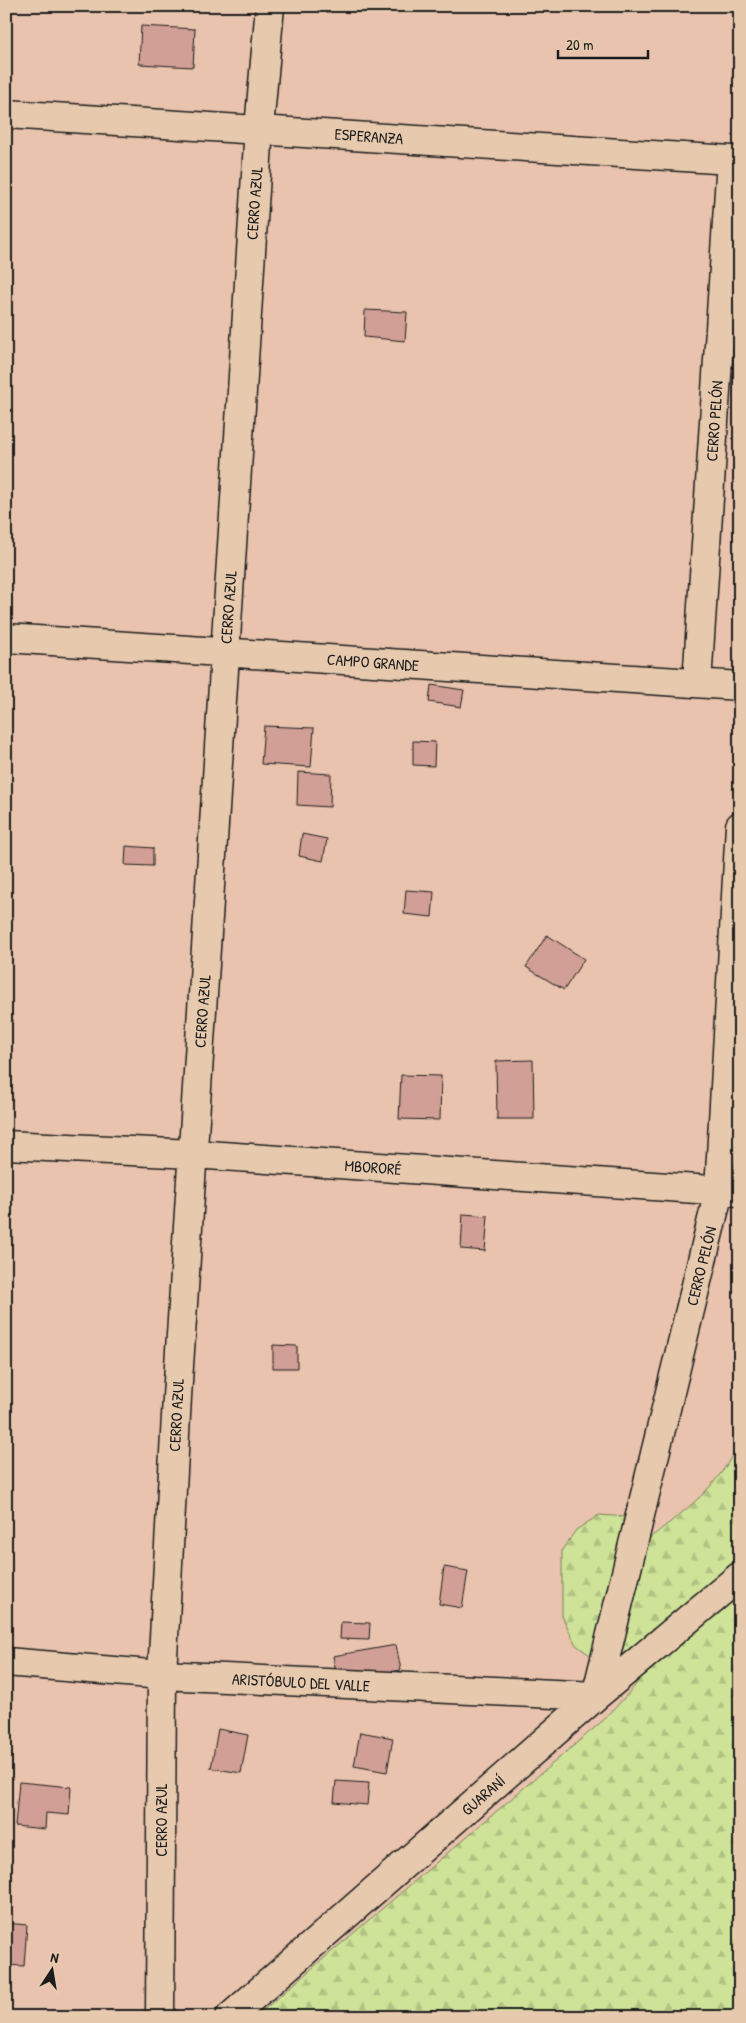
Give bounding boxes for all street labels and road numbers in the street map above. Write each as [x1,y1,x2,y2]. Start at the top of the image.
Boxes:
street label: ESPERANZA [334,123,404,149]
street label: CERRO AZUL [240,165,268,240]
street label: CERRO PELÓN [700,380,728,462]
street label: CERRO AZUL [214,569,242,644]
street label: CAMPO GRANDE [326,648,420,676]
street label: CERRO AZUL [188,973,216,1048]
street label: MBORORÉ [344,1154,402,1180]
street label: CERRO PELÓN [681,1224,721,1308]
street label: CERRO AZUL [163,1378,189,1452]
street label: ARISTÓBULO DEL VALLE [231,1667,371,1697]
street label: GUARANÍ [456,1770,510,1820]
street label: CERRO AZUL [150,1783,172,1857]

